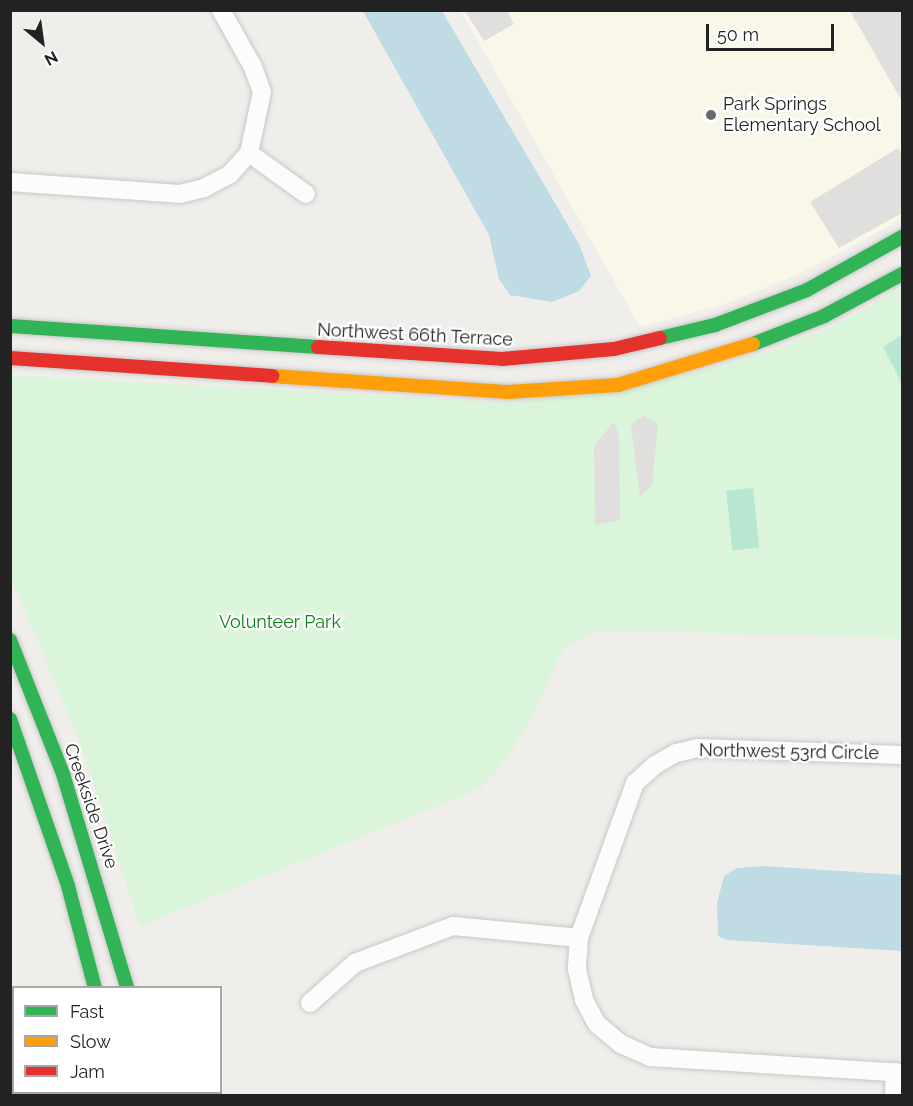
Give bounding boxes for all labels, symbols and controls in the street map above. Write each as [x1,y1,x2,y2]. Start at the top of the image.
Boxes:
north arrow [12,12,72,72]
scale bar [709,12,836,50]
text: 50 m [717,24,759,45]
text: N [41,47,61,69]
place label: Park Springs Elementary School [723,94,881,136]
marker: Park Springs Elementary School [704,108,718,122]
street label: Northwest 66th Terrace [316,319,514,351]
park label: Volunteer Park [219,611,341,633]
street label: Northwest 53rd Circle [699,740,879,764]
street label: Creekside Drive [59,741,123,871]
legend [12,986,222,1094]
text: Fast [70,1001,104,1022]
text: Slow [70,1031,111,1052]
text: Jam [70,1061,105,1082]

